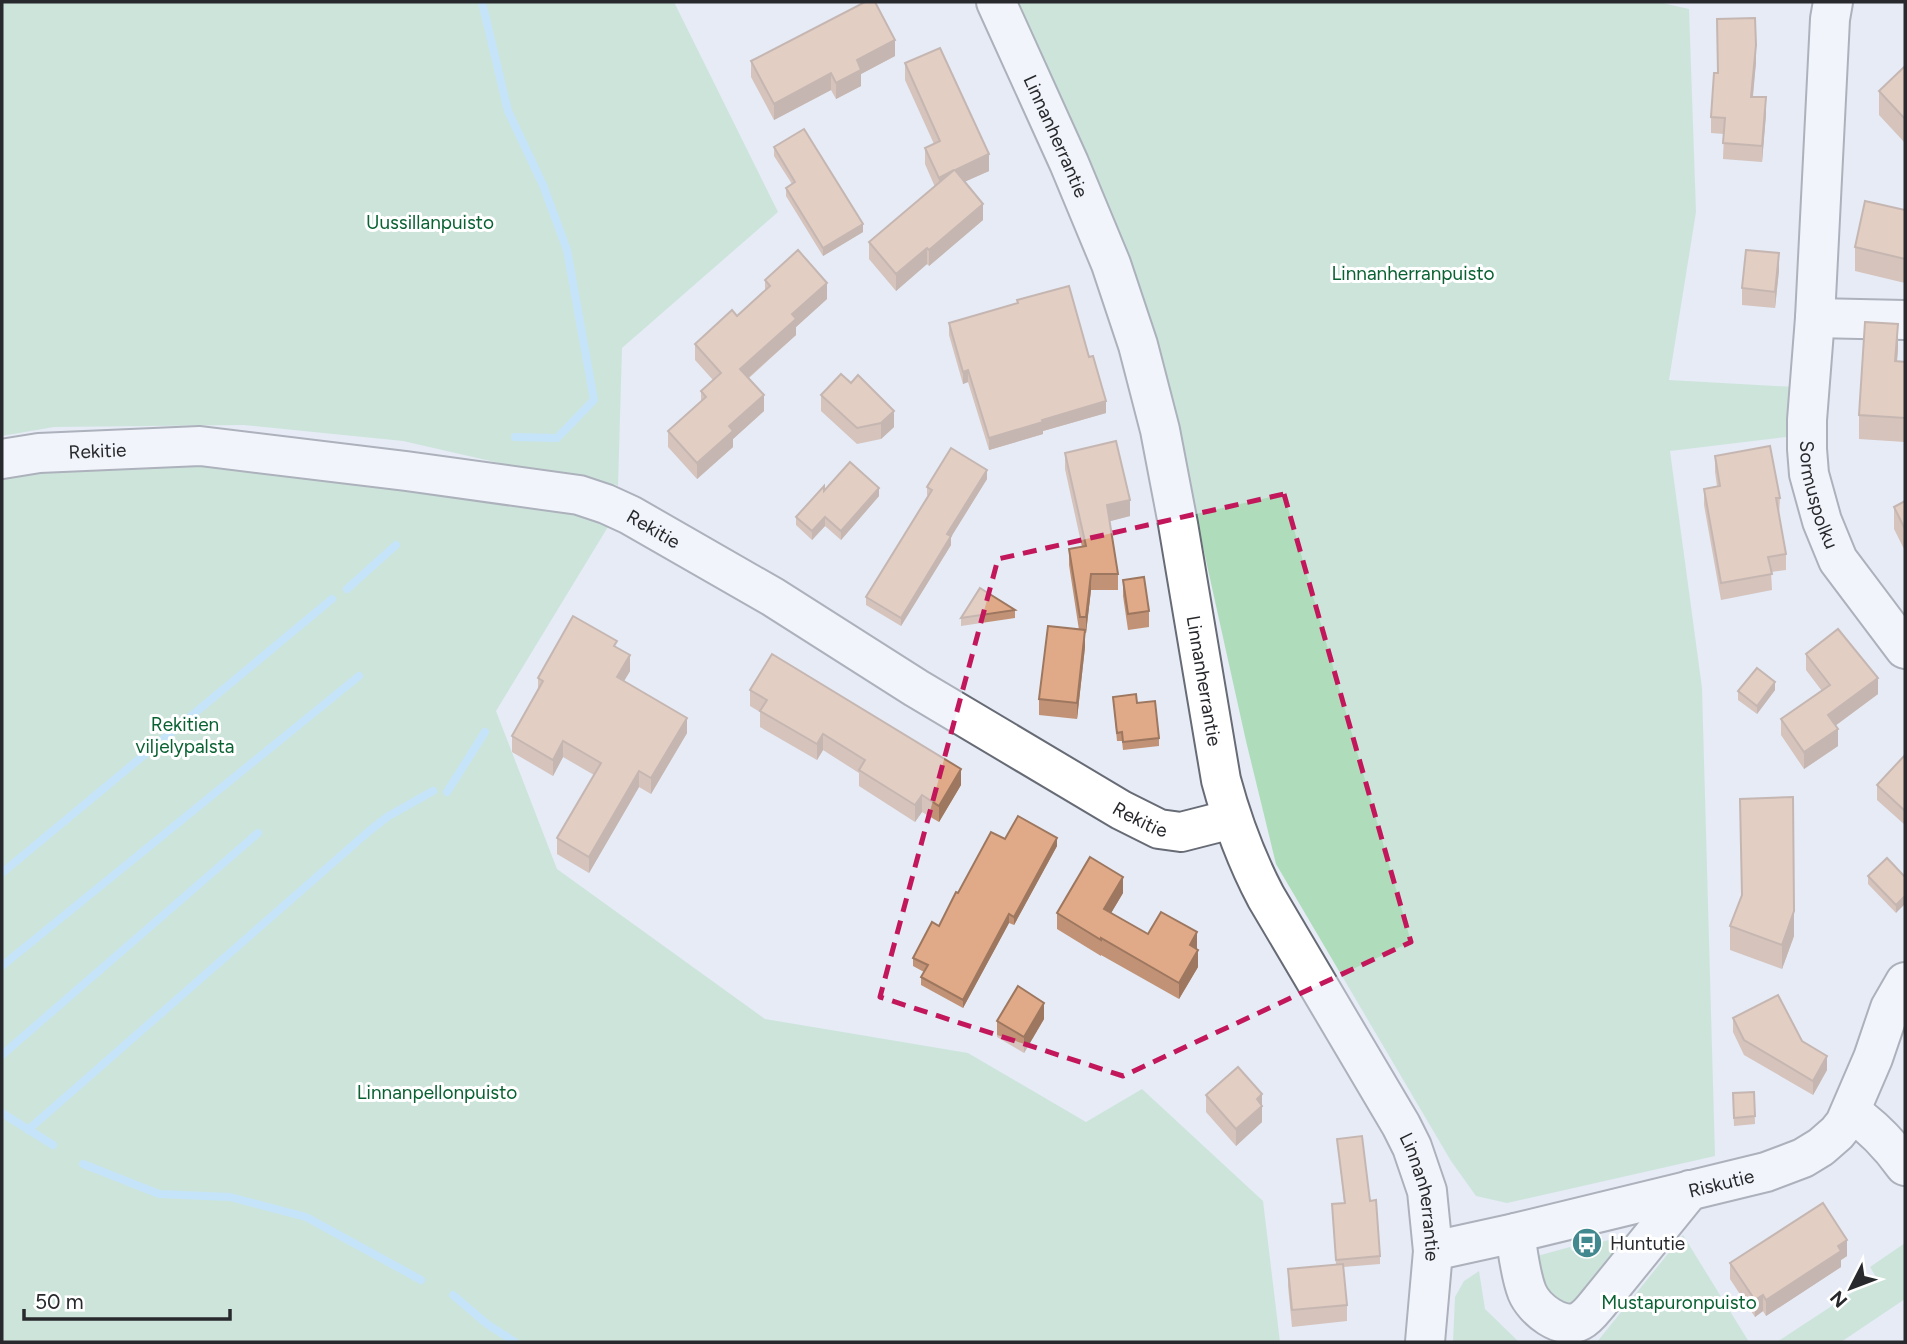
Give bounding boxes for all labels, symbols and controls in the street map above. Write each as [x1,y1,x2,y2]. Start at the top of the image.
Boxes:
street label: Linnanherrantie [1019,71,1094,201]
park label: Uussillanpuisto [366,211,494,234]
park label: Linnanherranpuisto [1331,262,1495,285]
street label: Rekitie [68,438,127,463]
street label: Sormuspolku [1796,441,1844,552]
street label: Rekitie [623,504,685,553]
street label: Linnanherrantie [1182,614,1227,748]
park label: Rekitien viljelypalsta [136,713,234,758]
street label: Rekitie [1109,796,1168,841]
park label: Linnanpellonpuisto [357,1081,517,1104]
street label: Linnanherrantie [1395,1129,1444,1262]
street label: Riskutie [1686,1164,1756,1202]
bus stop icon: Huntutie [1570,1226,1604,1260]
place label: Huntutie [1610,1232,1685,1255]
north arrow [1816,1253,1886,1323]
scale bar [24,1278,231,1322]
text: N [1825,1286,1852,1312]
text: 50 m [35,1289,84,1314]
park label: Mustapuronpuisto [1601,1291,1757,1314]

